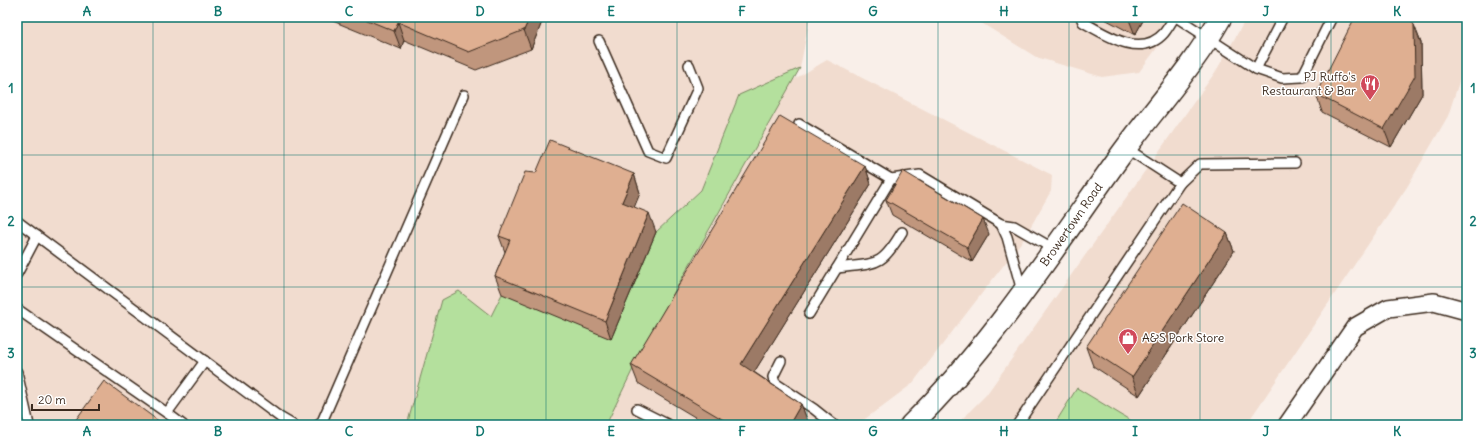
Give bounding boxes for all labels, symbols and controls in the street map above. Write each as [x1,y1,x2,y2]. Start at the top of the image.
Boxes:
text: A [83,3,92,20]
text: B [214,3,223,20]
text: C [345,3,354,20]
text: D [475,3,485,20]
text: E [607,3,615,20]
text: F [738,3,746,20]
text: G [868,3,878,20]
text: H [999,3,1009,20]
text: I [1132,3,1138,20]
text: J [1263,3,1270,20]
text: K [1393,3,1402,20]
place label: PJ Ruffo's Restaurant & Bar [1262,69,1356,98]
restaurant icon: PJ Ruffo's Restaurant & Bar [1359,73,1381,101]
text: 1 [8,80,14,97]
text: 1 [1470,80,1476,97]
street label: Browertown Road [1037,180,1106,269]
text: 2 [7,213,15,230]
text: 2 [1469,213,1477,230]
shop icon: A&S Pork Store [1117,327,1139,355]
place label: A&S Pork Store [1142,330,1224,345]
text: 3 [7,345,15,362]
text: 3 [1469,345,1477,362]
scale bar [32,386,99,412]
text: 20 m [38,392,66,407]
text: A [83,423,92,440]
text: B [214,423,223,440]
text: C [345,423,354,440]
text: D [475,423,485,440]
text: E [607,423,615,440]
text: F [738,423,746,440]
text: G [868,423,878,440]
text: H [999,423,1009,440]
text: I [1132,423,1138,440]
text: J [1263,423,1270,440]
text: K [1393,423,1402,440]

